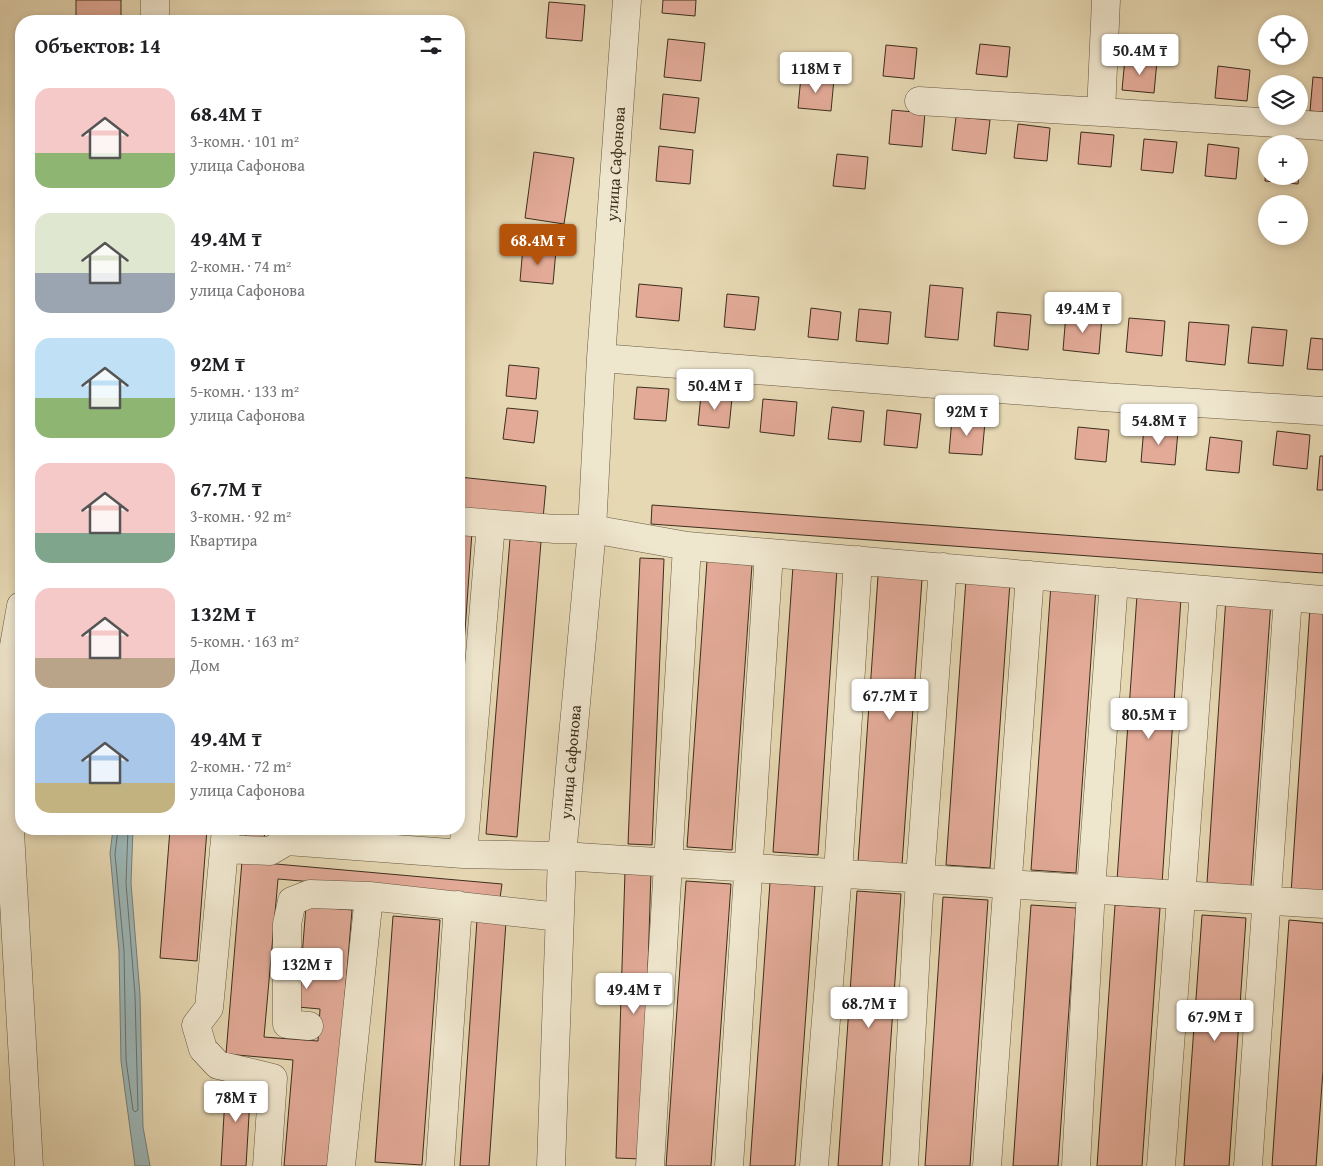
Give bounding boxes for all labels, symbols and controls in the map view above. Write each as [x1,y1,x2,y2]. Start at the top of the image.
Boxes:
map controls [1258,15,1308,245]
button: locate [1258,15,1308,65]
text: Объектов: 14 [35,30,161,61]
icon: filters [417,31,445,59]
pin: 50.4M ₸ [1094,34,1186,76]
text: 50.4M ₸ [1113,38,1167,62]
pin: 118M ₸ [775,52,857,94]
text: 118M ₸ [791,56,841,80]
button: layers [1258,75,1308,125]
text: 68.4M ₸ [190,98,262,129]
street label: улица Сафонова [599,106,631,223]
icon: home [75,108,135,168]
text: 3-комн. · 101 m² [190,129,299,153]
button: + [1258,135,1308,185]
text: улица Сафонова [190,153,305,177]
button: − [1258,195,1308,245]
text: 49.4M ₸ [190,223,262,254]
pin: 68.4M ₸ [492,224,584,266]
text: 68.4M ₸ [511,228,565,252]
icon: home [75,233,135,293]
text: 2-комн. · 74 m² [190,254,291,278]
text: улица Сафонова [190,278,305,302]
pin: 49.4M ₸ [1037,292,1129,334]
text: 49.4M ₸ [1056,296,1110,320]
text: 92M ₸ [190,348,245,379]
icon: home [75,358,135,418]
pin: 50.4M ₸ [669,368,761,411]
text: 50.4M ₸ [688,373,742,397]
text: 5-комн. · 133 m² [190,379,299,403]
pin: 92M ₸ [932,394,1002,437]
text: 92M ₸ [946,399,988,423]
text: улица Сафонова [190,403,305,427]
pin: 54.8M ₸ [1113,404,1205,446]
text: 54.8M ₸ [1132,408,1186,432]
text: 67.7M ₸ [190,473,262,504]
icon: home [75,483,135,543]
text: 3-комн. · 92 m² [190,504,291,528]
text: Квартира [190,528,257,552]
text: 132M ₸ [190,598,256,629]
icon: home [75,608,135,668]
text: 5-комн. · 163 m² [190,629,299,653]
text: Дом [190,653,220,677]
pin: 67.7M ₸ [844,678,936,721]
text: 67.7M ₸ [863,683,917,707]
pin: 80.5M ₸ [1103,698,1195,740]
text: 80.5M ₸ [1122,702,1176,726]
street label: улица Сафонова [553,703,587,821]
text: 49.4M ₸ [190,723,262,754]
icon: home [75,733,135,793]
text: 2-комн. · 72 m² [190,754,291,778]
text: улица Сафонова [190,778,305,802]
pin: 132M ₸ [266,948,348,990]
text: 132M ₸ [282,952,332,976]
pin: 49.4M ₸ [588,972,680,1015]
text: 49.4M ₸ [607,977,661,1001]
pin: 68.7M ₸ [823,986,915,1029]
text: 68.7M ₸ [842,991,896,1015]
pin: 67.9M ₸ [1169,1000,1261,1042]
text: 67.9M ₸ [1188,1004,1242,1028]
pin: 78M ₸ [201,1080,271,1123]
text: 78M ₸ [215,1085,257,1109]

